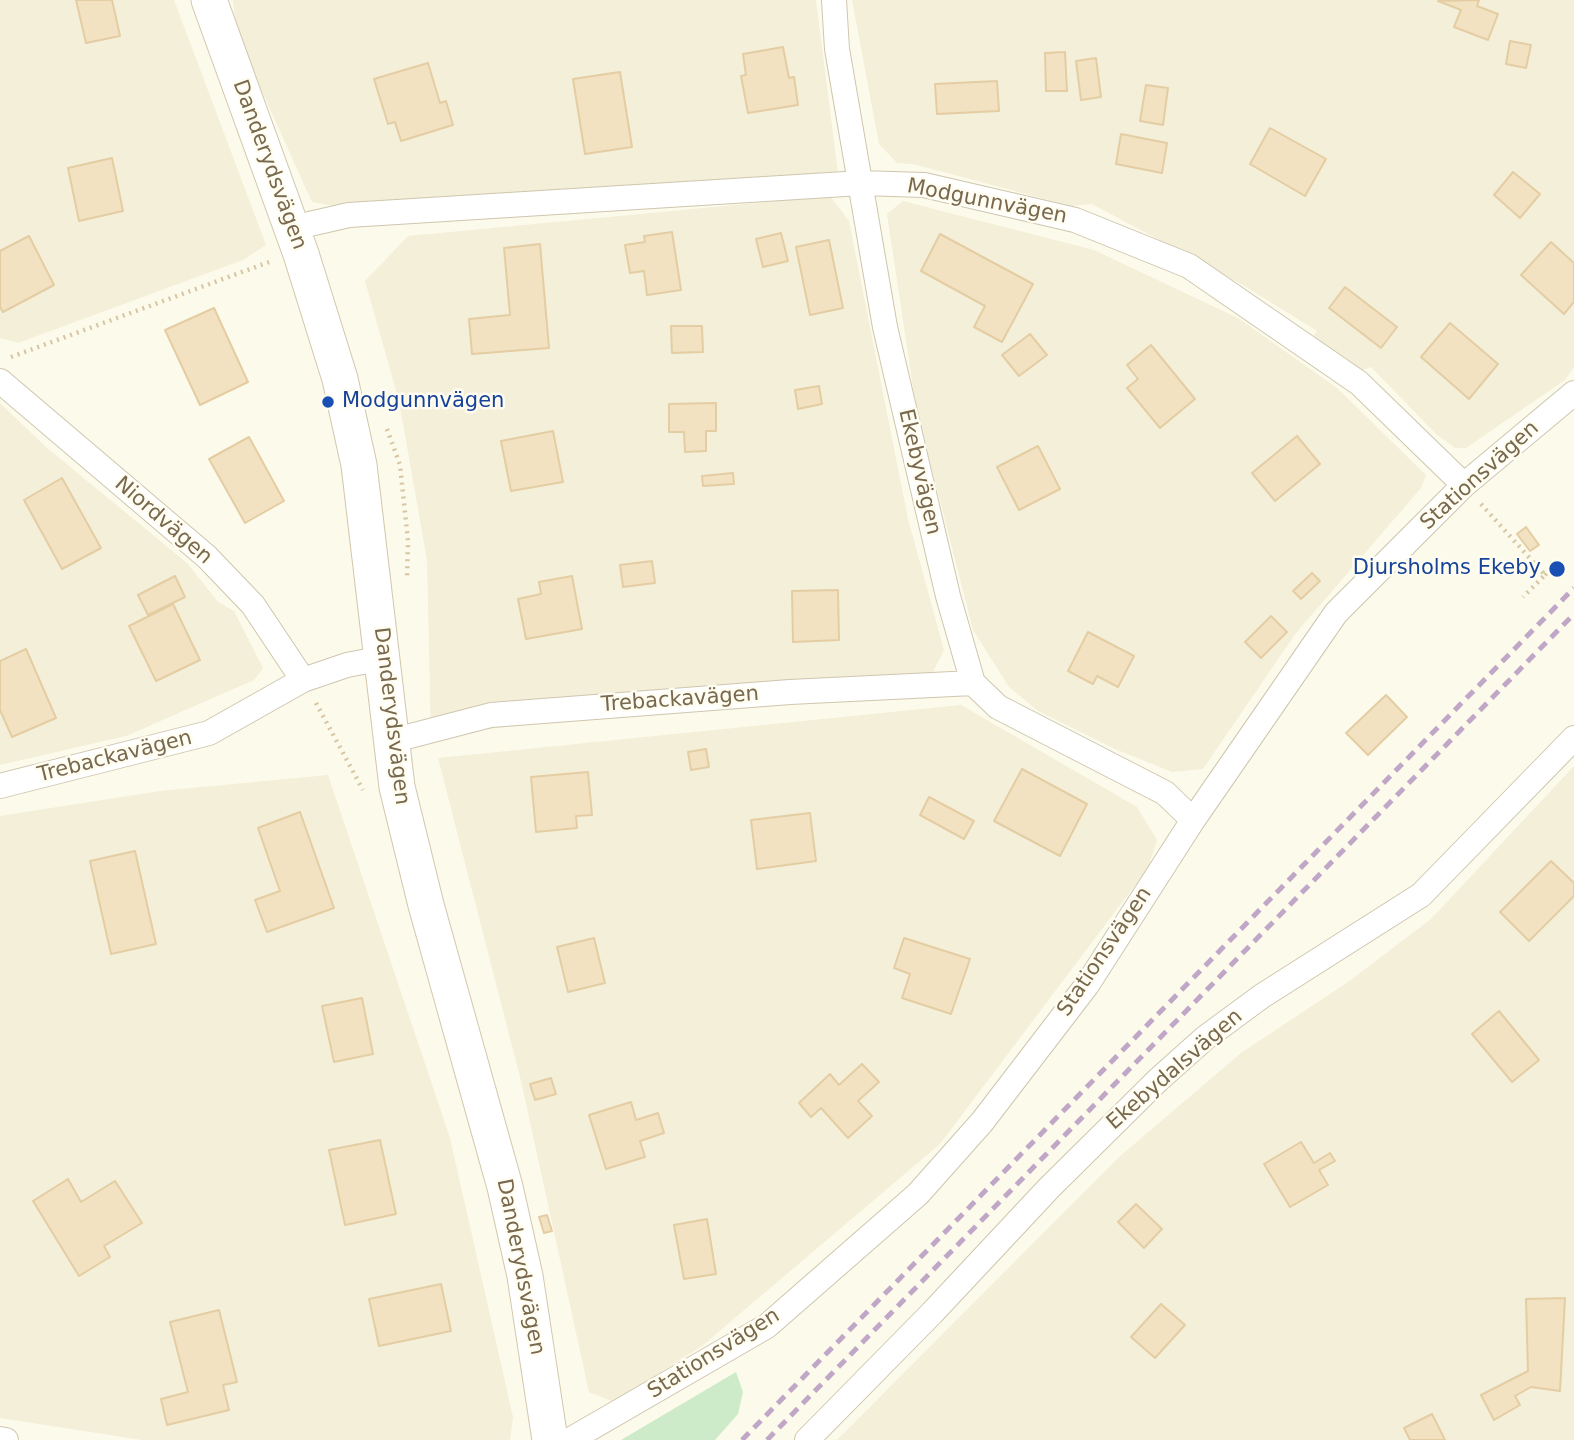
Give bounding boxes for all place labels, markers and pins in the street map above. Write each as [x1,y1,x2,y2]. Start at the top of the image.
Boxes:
place label: Modgunnvägen [342,389,504,415]
marker: Modgunnvägen [320,394,336,410]
place label: Djursholms Ekeby [1353,556,1541,582]
marker: Djursholms Ekeby [1547,559,1567,579]

